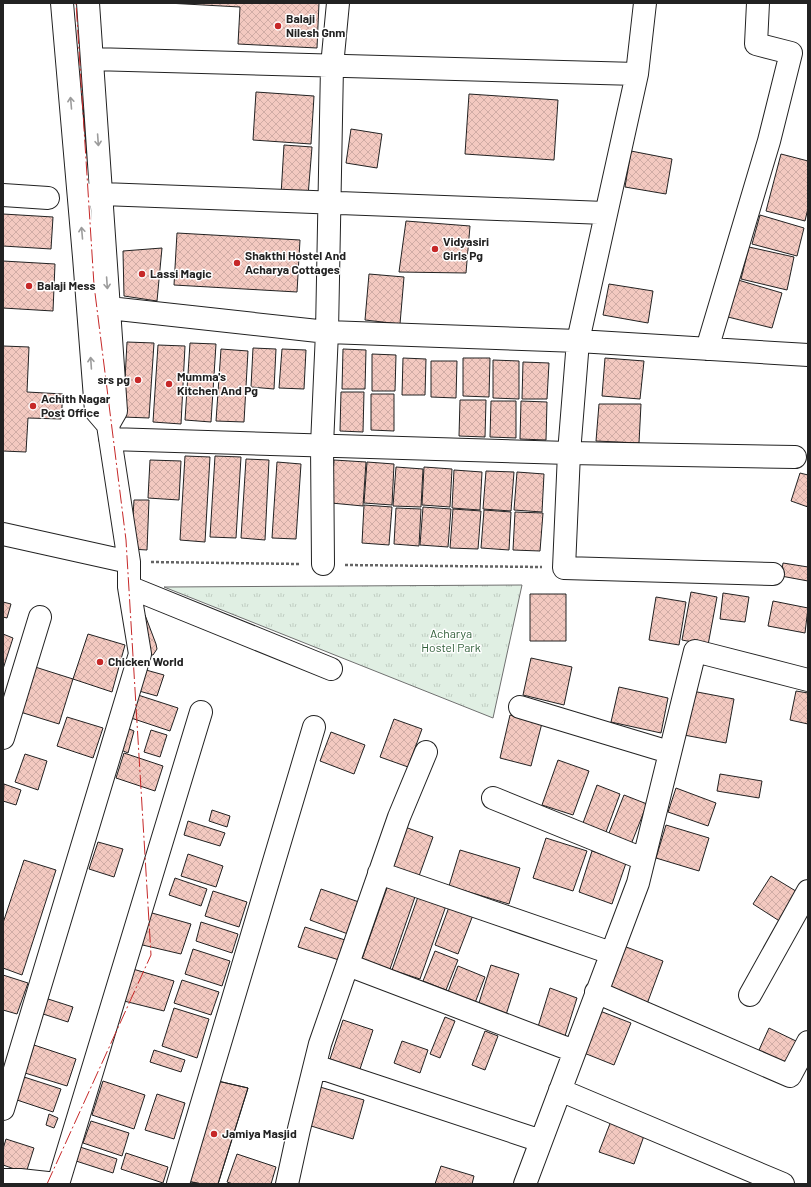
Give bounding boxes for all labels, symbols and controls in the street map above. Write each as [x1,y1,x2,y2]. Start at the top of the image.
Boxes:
place label: Balaji Nilesh Gnm [286,11,345,39]
marker: Balaji Nilesh Gnm [273,21,283,31]
one-way arrow [67,97,74,110]
one-way arrow [94,133,101,146]
one-way arrow [78,227,85,240]
place label: Vidyasiri Girls Pg [443,234,489,262]
marker: Vidyasiri Girls Pg [430,244,440,254]
place label: Shakthi Hostel And Acharya Cottages [245,248,346,276]
marker: Shakthi Hostel And Acharya Cottages [232,258,242,268]
place label: Lassi Magic [150,266,212,280]
marker: Lassi Magic [137,269,147,279]
one-way arrow [104,276,111,289]
place label: Balaji Mess [37,278,96,292]
marker: Balaji Mess [24,281,34,291]
one-way arrow [88,357,95,370]
place label: Mumma's Kitchen And Pg [177,369,258,397]
place label: srs pg [98,372,130,386]
marker: srs pg [133,375,143,385]
marker: Mumma's Kitchen And Pg [164,379,174,389]
place label: Achith Nagar Post Office [41,391,111,419]
marker: Achith Nagar Post Office [28,401,38,411]
park label: Acharya Hostel Park [421,626,481,654]
place label: Chicken World [108,654,184,668]
marker: Chicken World [95,657,105,667]
place label: Jamiya Masjid [222,1126,297,1140]
marker: Jamiya Masjid [209,1129,219,1139]

